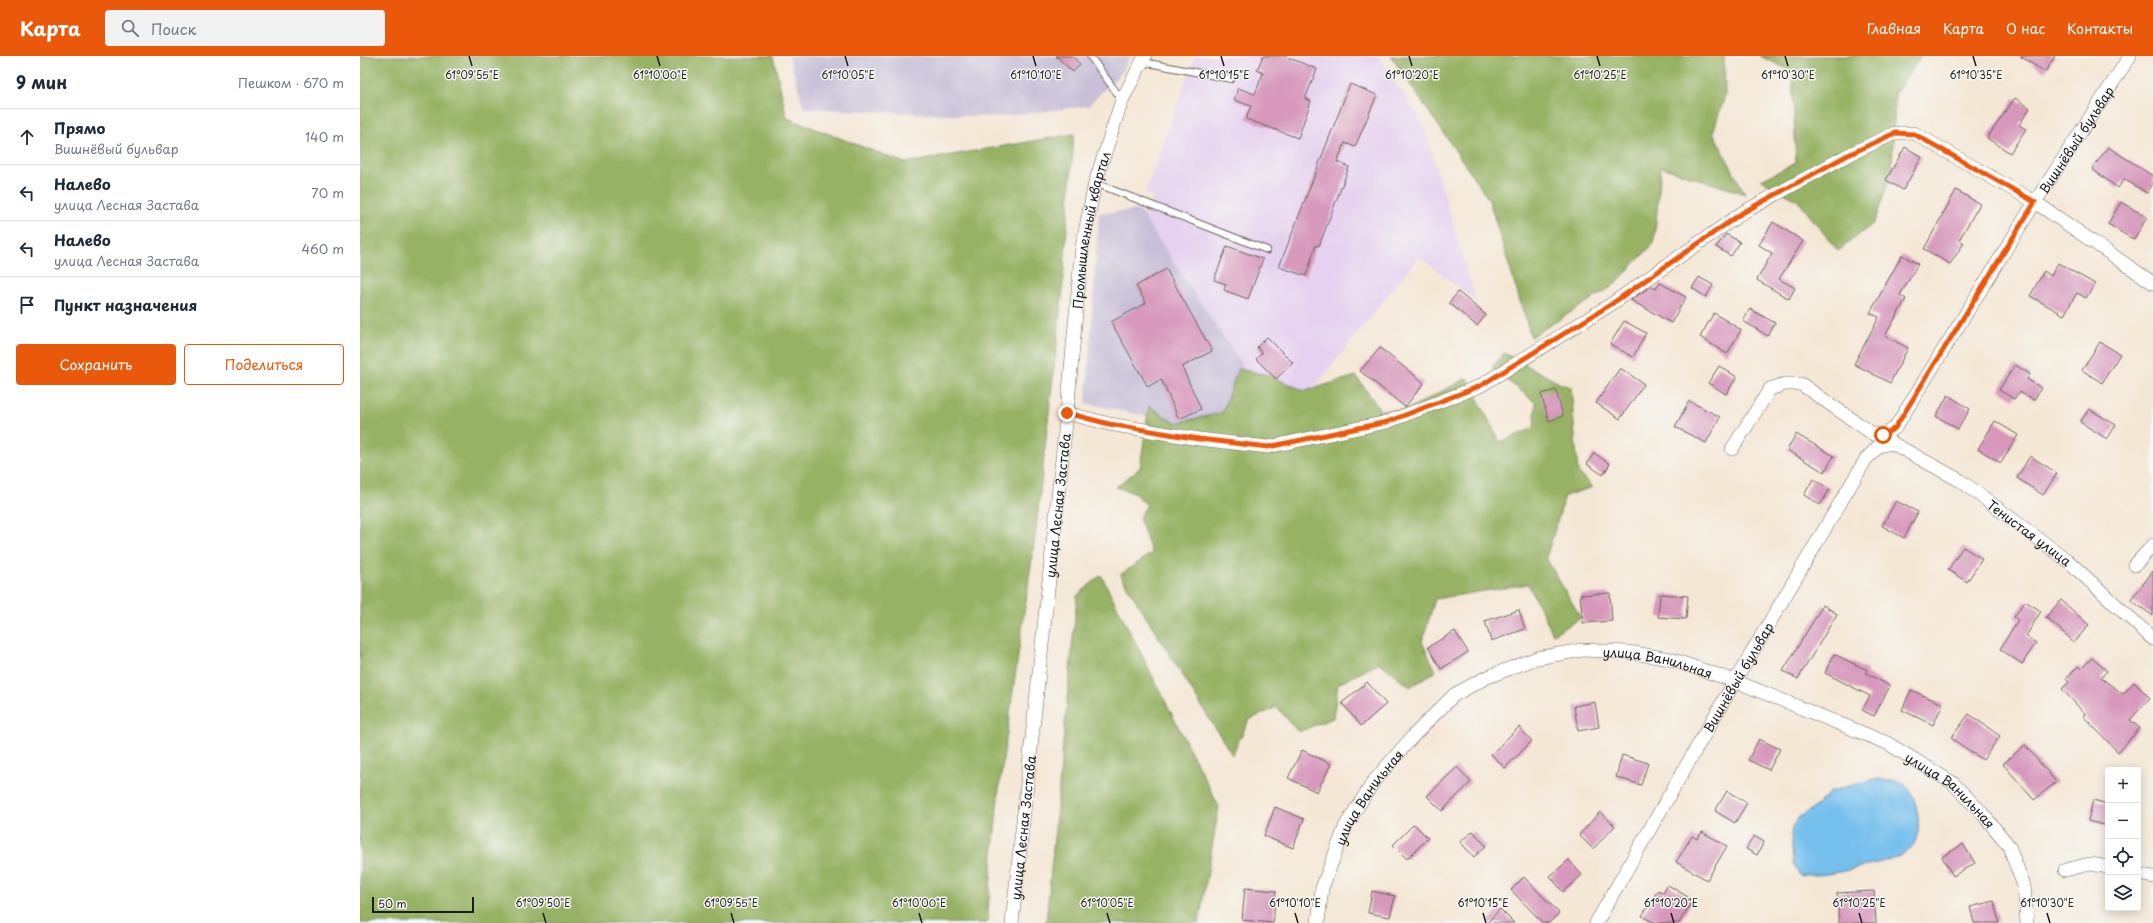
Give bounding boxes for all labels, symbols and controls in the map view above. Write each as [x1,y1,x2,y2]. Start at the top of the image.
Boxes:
search box [105,10,385,46]
text: Карта [20,14,81,42]
icon: search [119,17,141,39]
text: Поиск [151,17,196,40]
text: Главная [1867,18,1921,39]
text: Карта [1943,18,1984,39]
text: О нас [2006,18,2045,39]
text: Контакты [2067,18,2133,39]
text: 61°09'55"E [445,67,499,82]
text: 61°10'00"E [633,67,687,82]
text: 61°10'05"E [821,67,875,82]
text: 61°10'10"E [1010,67,1062,82]
text: 61°10'15"E [1199,67,1250,82]
text: 61°10'20"E [1385,67,1439,82]
text: 61°10'25"E [1573,67,1627,82]
text: 61°10'30"E [1761,67,1815,82]
text: 61°10'35"E [1950,67,2002,82]
text: 9 мин [16,69,67,95]
text: Пешком · 670 m [238,73,344,92]
street label: Вишнёвый бульвар [2034,82,2118,197]
text: Прямо [54,116,105,139]
icon: ahead [16,126,38,148]
text: 140 m [305,127,344,146]
text: Вишнёвый бульвар [54,139,178,158]
street label: Промышленный квартал [1067,148,1114,309]
text: Налево [54,172,111,195]
icon: left [16,182,38,204]
text: 70 m [311,183,344,202]
text: улица Лесная Застава [54,195,199,214]
text: Налево [54,228,111,251]
icon: left [16,238,38,260]
text: 460 m [301,239,344,258]
text: улица Лесная Застава [54,251,199,270]
text: Пункт назначения [54,293,197,316]
icon: arrive [16,294,38,316]
button: Сохранить [16,344,176,385]
button: Поделиться [184,344,344,385]
route end [1058,404,1076,422]
route start [1874,426,1892,444]
street label: улица Лесная Застава [1040,431,1074,579]
street label: Тенистая улица [1984,494,2076,570]
street label: Вишнёвый бульвар [1698,618,1777,735]
street label: улица Ванильная [1602,641,1715,682]
street label: улица Ванильная [1330,745,1407,848]
street label: улица Ванильная [1902,747,2000,832]
street label: улица Лесная Застава [1005,754,1040,901]
map controls [2105,767,2141,911]
button: + [2105,767,2141,803]
button: − [2105,803,2141,839]
button: locate [2105,839,2141,875]
button: layers [2105,875,2141,911]
scale bar [372,895,474,914]
text: 50 m [378,895,407,912]
text: 61°09'50"E [516,895,570,910]
text: 61°09'55"E [704,895,758,910]
text: 61°10'00"E [892,895,946,910]
text: 61°10'05"E [1080,895,1134,910]
text: 61°10'10"E [1269,895,1321,910]
text: 61°10'15"E [1458,895,1509,910]
text: 61°10'20"E [1644,895,1698,910]
text: 61°10'25"E [1832,895,1886,910]
text: 61°10'30"E [2020,895,2074,910]

